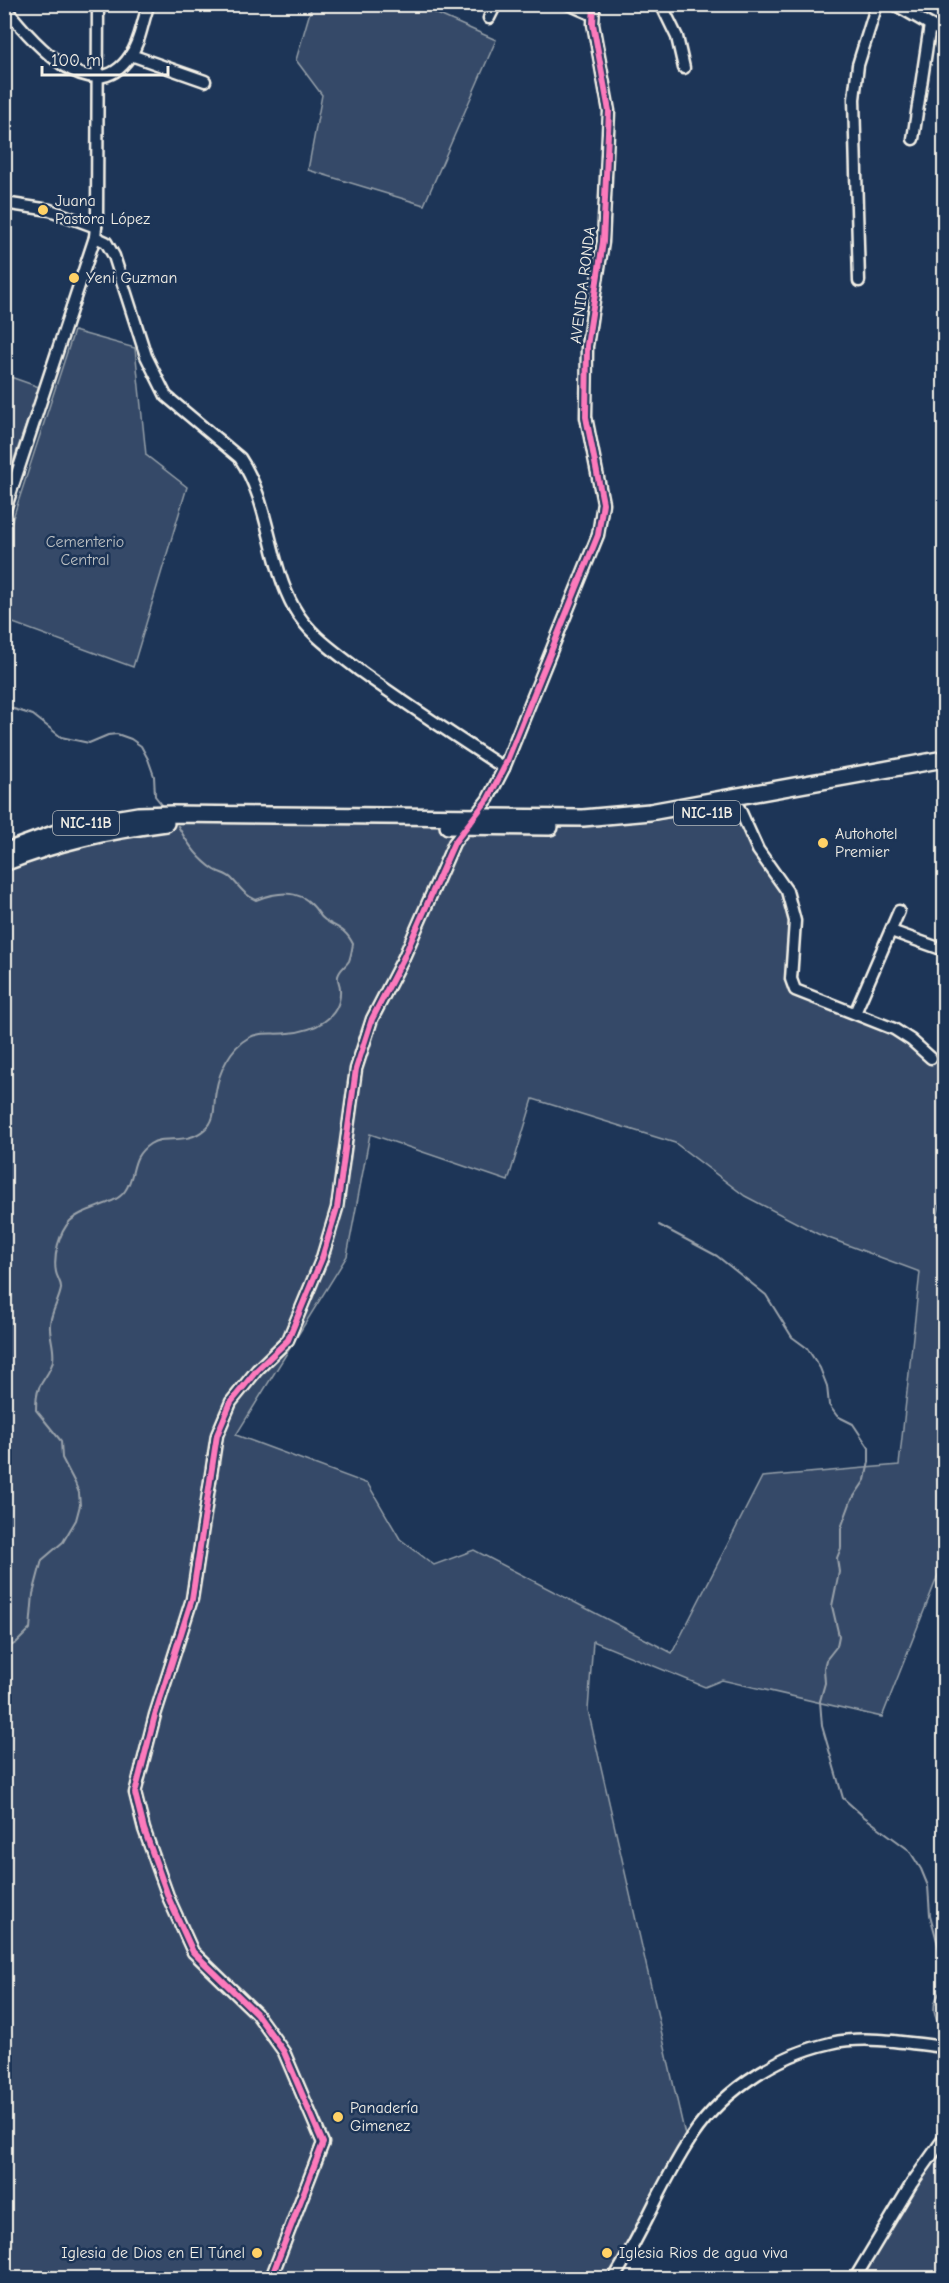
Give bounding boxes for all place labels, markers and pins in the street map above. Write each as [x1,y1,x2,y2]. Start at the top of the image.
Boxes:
place label: Juana Pastora López [55,192,150,228]
marker: Juana Pastora López [36,203,50,217]
place label: Yeni Guzman [86,269,177,287]
marker: Yeni Guzman [67,271,81,285]
place label: Autohotel Premier [835,825,898,861]
marker: Autohotel Premier [816,836,830,850]
place label: Panadería Gimenez [350,2099,418,2135]
marker: Panadería Gimenez [331,2110,345,2124]
place label: Iglesia de Dios en El Túnel [61,2244,245,2262]
place label: Iglesia Rios de agua viva [619,2244,788,2262]
marker: Iglesia de Dios en El Túnel [250,2246,264,2260]
marker: Iglesia Rios de agua viva [600,2246,614,2260]

